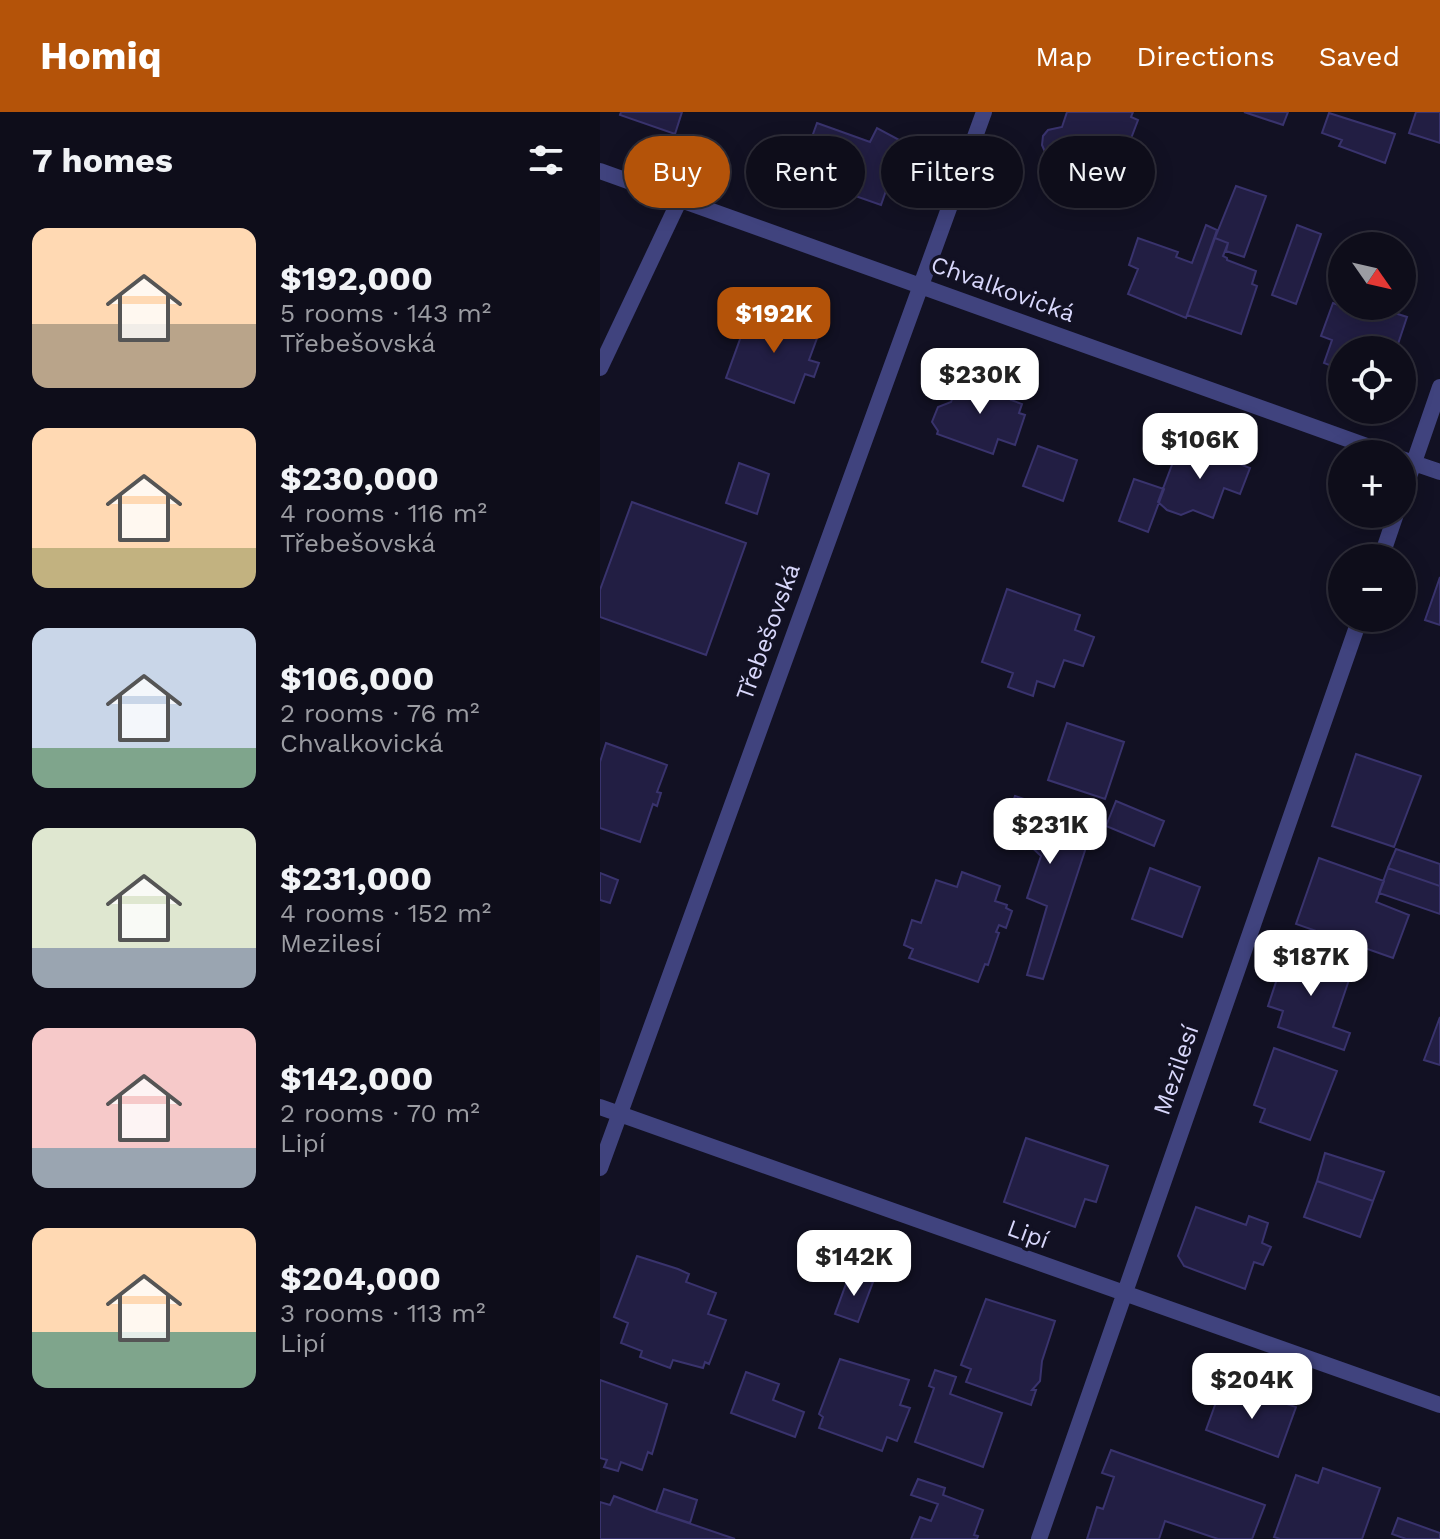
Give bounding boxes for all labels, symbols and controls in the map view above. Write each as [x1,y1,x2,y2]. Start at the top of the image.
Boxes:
text: Homiq [40,34,161,78]
text: Map [1035,40,1092,73]
text: Directions [1136,40,1275,73]
text: Saved [1319,40,1400,73]
chip: Buy [624,136,730,208]
chip: Rent [746,136,865,208]
chip: Filters [881,136,1023,208]
chip: New [1039,136,1155,208]
icon: filters [524,138,568,182]
text: 7 homes [32,140,173,180]
north arrow [1328,232,1416,320]
map controls [1328,232,1416,632]
street label: Chvalkovická [927,250,1079,328]
text: $192,000 [280,258,433,298]
icon: home [96,260,192,356]
pin: $192K [718,287,830,355]
text: 5 rooms · 143 m² [280,298,491,328]
text: $192K [735,298,813,328]
text: Třebešovská [280,328,436,358]
button: locate [1328,336,1416,424]
pin: $230K [924,348,1036,416]
text: $230K [939,359,1021,389]
pin: $106K [1144,413,1256,481]
text: $106K [1161,424,1239,454]
button: + [1328,440,1416,528]
text: $230,000 [280,458,439,498]
icon: home [96,460,192,556]
text: 4 rooms · 116 m² [280,498,487,528]
text: Třebešovská [280,528,436,558]
button: − [1328,544,1416,632]
street label: Třebešovská [730,560,806,704]
text: $106,000 [280,658,435,698]
icon: home [96,660,192,756]
text: 2 rooms · 76 m² [280,698,479,728]
text: Chvalkovická [280,728,444,758]
pin: $231K [994,798,1106,866]
text: $231K [1012,809,1088,839]
text: $231,000 [280,858,432,898]
icon: home [96,860,192,956]
text: 4 rooms · 152 m² [280,898,491,928]
text: Mezilesí [280,928,381,958]
pin: $187K [1255,930,1367,998]
text: $187K [1272,941,1350,971]
street label: Mezilesí [1148,1021,1204,1119]
text: $142,000 [280,1058,434,1098]
icon: home [96,1060,192,1156]
text: 2 rooms · 70 m² [280,1098,480,1128]
text: Lipí [280,1128,326,1158]
street label: Lipí [1003,1214,1053,1254]
pin: $142K [798,1230,910,1298]
text: $142K [815,1241,893,1271]
text: $204,000 [280,1258,441,1298]
icon: home [96,1260,192,1356]
text: 3 rooms · 113 m² [280,1298,486,1328]
text: Lipí [280,1328,326,1358]
pin: $204K [1196,1353,1308,1421]
text: $204K [1210,1364,1294,1394]

